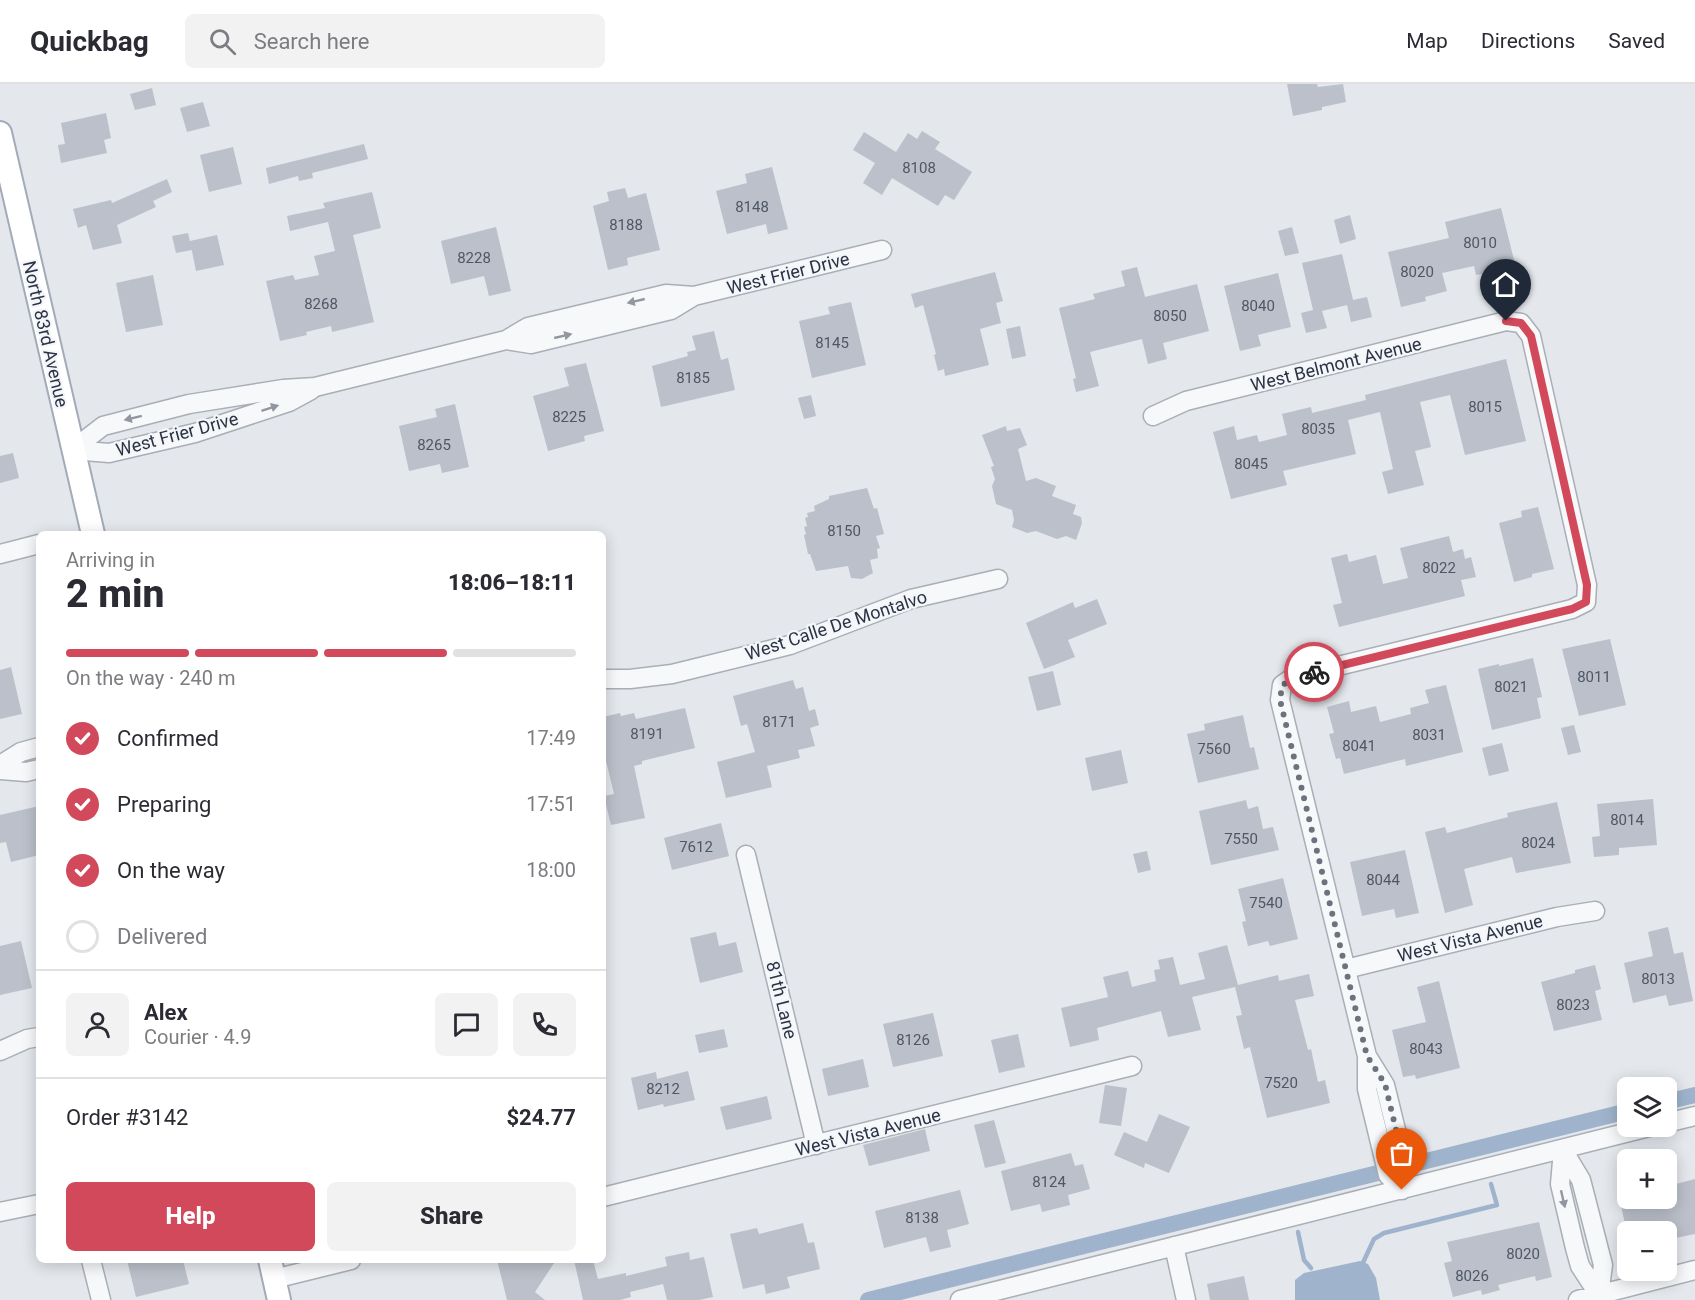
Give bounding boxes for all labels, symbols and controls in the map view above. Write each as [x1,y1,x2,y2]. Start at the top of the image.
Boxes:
search box [185,14,605,68]
text: Quickbag [30,25,149,58]
icon: search [206,25,239,58]
text: Search here [254,29,369,54]
text: Map [1406,29,1448,53]
text: Directions [1481,29,1575,53]
text: Saved [1608,29,1665,53]
house number: 8108 [902,159,936,177]
house number: 8148 [735,198,769,216]
house number: 8188 [609,216,643,234]
house number: 8010 [1463,234,1497,252]
street label: West Frier Drive [725,248,851,298]
house number: 8228 [457,249,491,267]
street label: North 83rd Avenue [19,259,73,409]
pin [1480,259,1531,321]
house number: 8020 [1400,263,1434,281]
icon: home [1489,268,1522,301]
house number: 8268 [304,295,338,313]
one-way arrow [627,297,646,307]
house number: 8040 [1241,297,1275,315]
house number: 8050 [1153,307,1187,325]
one-way arrow [554,330,573,340]
street label: West Belmont Avenue [1248,333,1424,395]
house number: 8145 [815,334,849,352]
house number: 8185 [676,369,710,387]
house number: 8015 [1468,398,1502,416]
one-way arrow [261,403,279,413]
street label: West Frier Drive [114,408,240,460]
house number: 8225 [552,408,586,426]
one-way arrow [123,414,142,424]
house number: 8035 [1301,420,1335,438]
house number: 8265 [417,436,451,454]
house number: 8045 [1234,455,1268,473]
house number: 8150 [827,522,861,540]
text: Arriving in [66,548,155,572]
house number: 8022 [1422,559,1456,577]
text: 18:06–18:11 [448,570,576,595]
text: 2 min [66,571,164,617]
street label: West Calle De Montalvo [742,586,930,664]
courier [1284,642,1344,702]
icon: bike [1298,656,1331,689]
text: On the way · 240 m [66,666,235,690]
house number: 8011 [1577,668,1611,686]
house number: 8021 [1494,678,1528,696]
house number: 8171 [762,713,796,731]
icon: check [66,722,99,755]
house number: 8191 [630,725,664,743]
text: Confirmed [117,726,219,751]
text: 17:49 [526,726,576,750]
house number: 8031 [1412,726,1446,744]
house number: 8041 [1342,737,1376,755]
house number: 7560 [1197,740,1231,758]
icon: check [66,788,99,821]
text: Preparing [117,792,211,817]
text: 17:51 [526,792,576,816]
house number: 8014 [1610,811,1644,829]
house number: 7550 [1224,830,1258,848]
house number: 8024 [1521,834,1555,852]
house number: 7612 [679,838,713,856]
icon: check [66,854,99,887]
text: On the way [117,858,225,883]
text: 18:00 [526,858,576,882]
house number: 8044 [1366,871,1400,889]
house number: 7540 [1249,894,1283,912]
street label: West Vista Avenue [1395,910,1545,966]
text: Delivered [117,924,207,949]
street label: 81th Lane [762,959,802,1041]
house number: 8013 [1641,970,1675,988]
button: person [66,993,129,1056]
button: chat [435,993,498,1056]
button: phone [513,993,576,1056]
house number: 8023 [1556,996,1590,1014]
text: Alex [144,1000,188,1025]
text: Courier · 4.9 [144,1025,251,1049]
house number: 8126 [896,1031,930,1049]
house number: 8043 [1409,1040,1443,1058]
house number: 7520 [1264,1074,1298,1092]
map controls [1617,1077,1677,1281]
button: layers [1617,1077,1677,1137]
house number: 8212 [646,1080,680,1098]
street label: West Vista Avenue [793,1104,943,1160]
text: Order #3142 [66,1105,188,1130]
text: $24.77 [507,1105,576,1130]
pin [1376,1128,1427,1190]
icon: bag [1385,1137,1418,1170]
button: + [1617,1149,1677,1209]
house number: 8124 [1032,1173,1066,1191]
button: Help [66,1182,315,1251]
button: Share [327,1182,576,1251]
one-way arrow [1559,1190,1569,1208]
house number: 8138 [905,1209,939,1227]
button: − [1617,1221,1677,1281]
house number: 8020 [1506,1245,1540,1263]
house number: 8026 [1455,1267,1489,1285]

